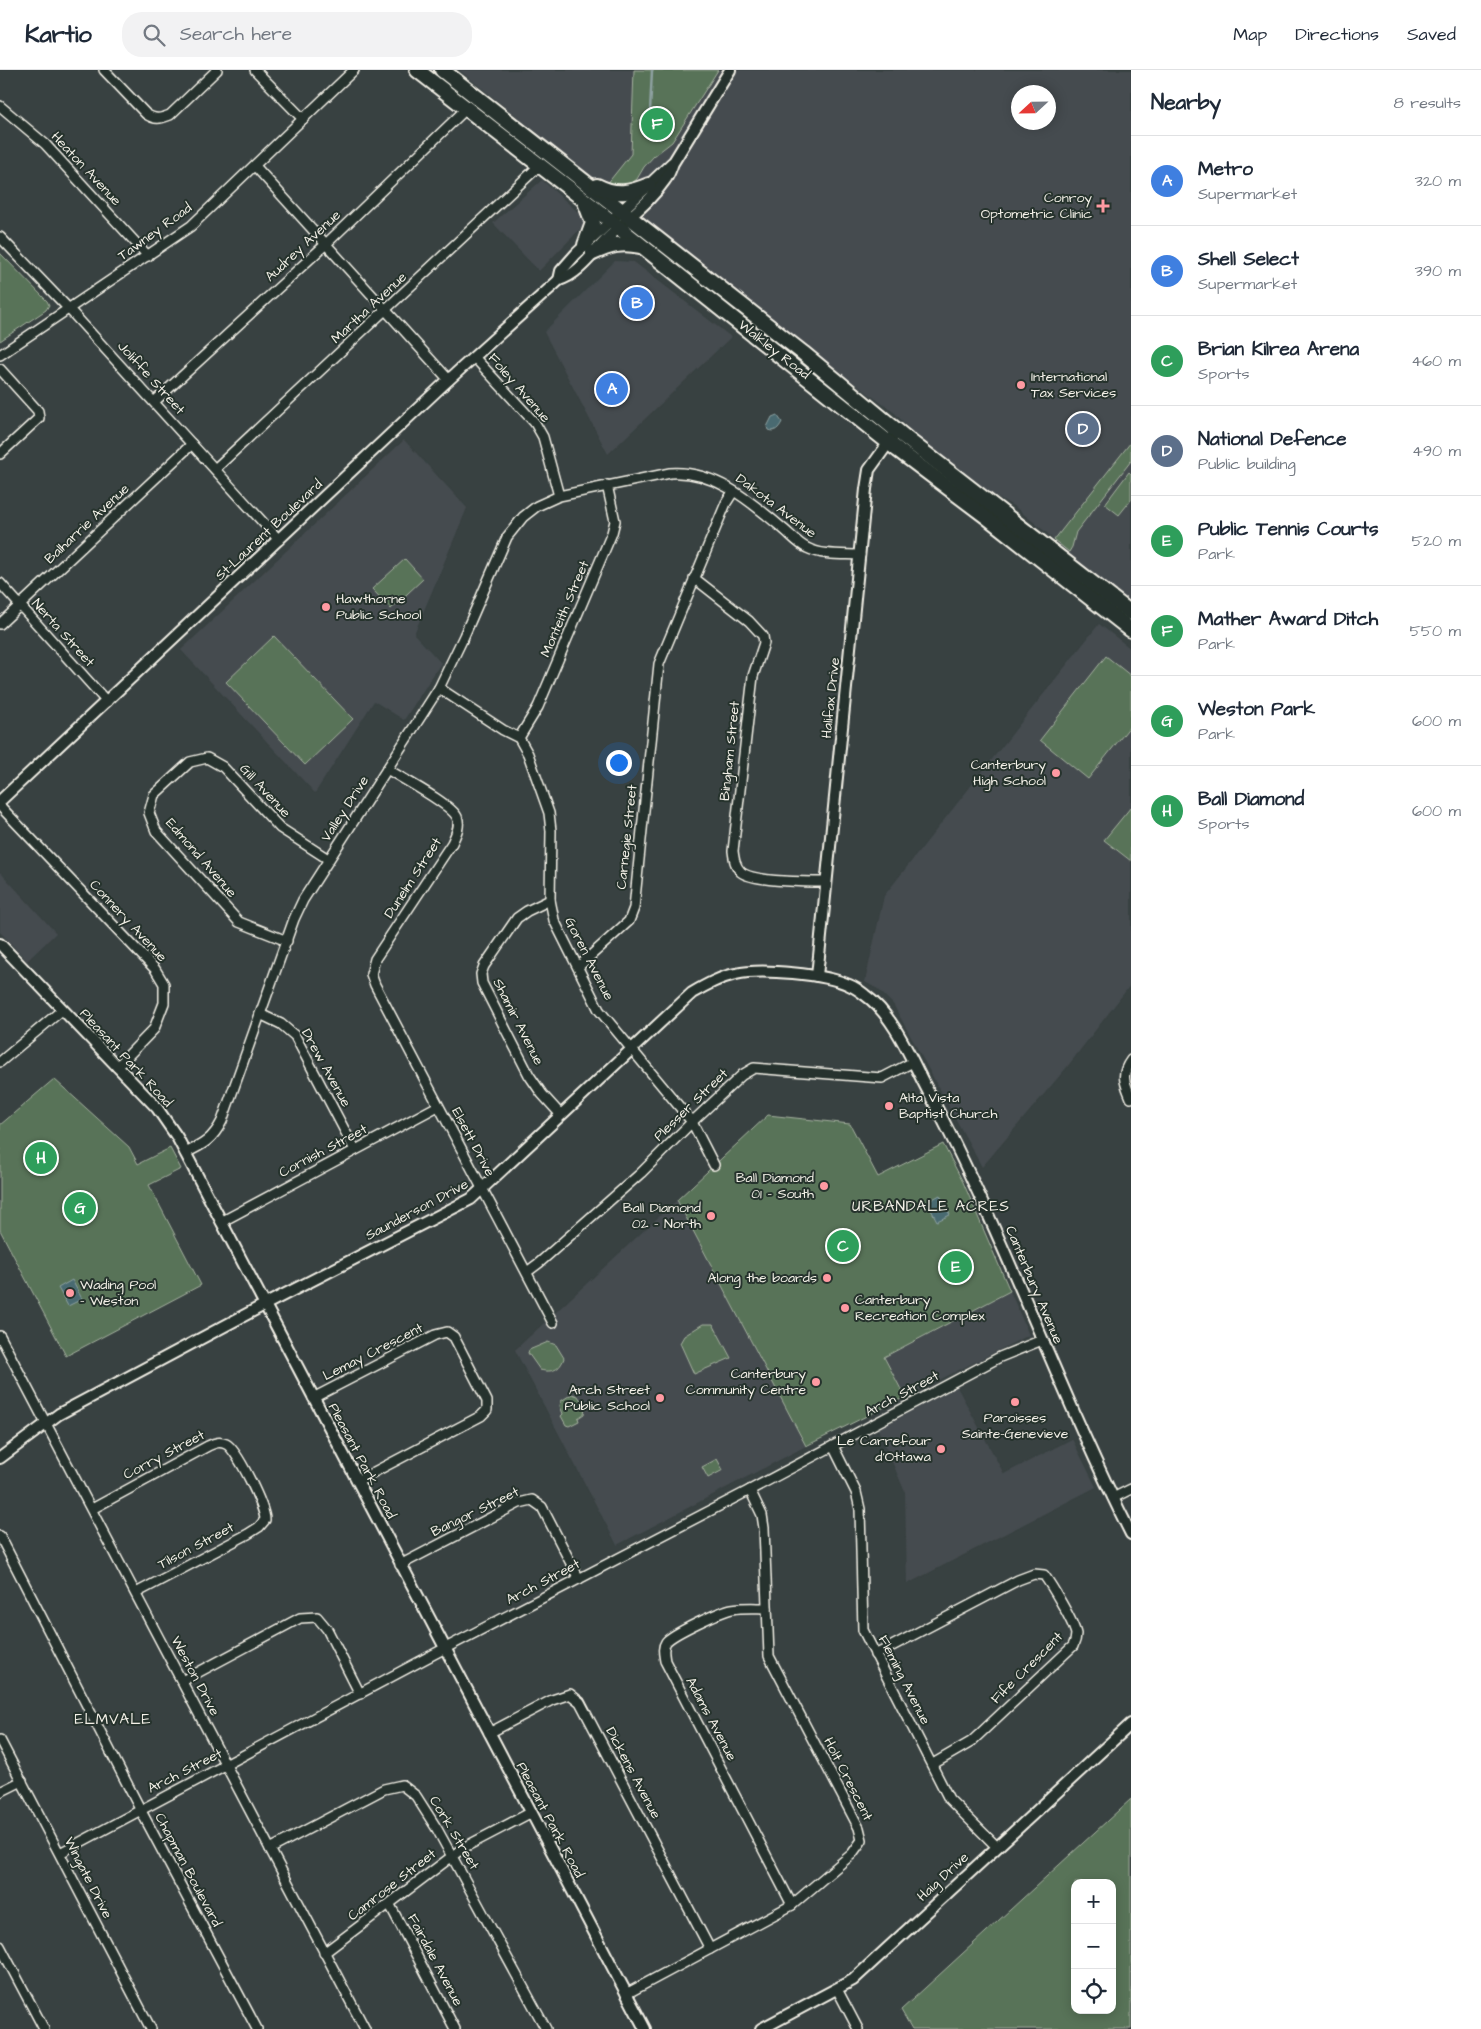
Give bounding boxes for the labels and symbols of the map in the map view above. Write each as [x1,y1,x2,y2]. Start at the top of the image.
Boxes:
north arrow [1011,85,1056,130]
pin: F [641,105,673,143]
street label: Heaton Avenue [46,128,126,211]
place label: Conroy Optometric Clinic [981,188,1092,224]
street label: Tawney Road [114,198,196,266]
marker: Conroy Optometric Clinic [1096,199,1110,213]
street label: Audrey Avenue [261,205,346,287]
street label: Martha Avenue [327,267,412,348]
pin: B [621,284,653,322]
street label: Walkley Road [734,316,814,384]
street label: Joliffe Street [113,337,190,419]
street label: Foley Avenue [483,349,555,427]
place label: International Tax Services [1031,367,1116,403]
pin: A [596,370,628,408]
marker: International Tax Services [1015,379,1027,391]
pin: D [1067,410,1099,448]
street label: Dakota Avenue [731,469,821,543]
street label: St-Laurent Boulevard [211,475,327,585]
street label: Balharrie Avenue [40,479,134,569]
street label: Monteith Street [536,557,594,660]
place label: Hawthorne Public School [336,589,421,625]
street label: Nerta Street [27,594,99,672]
marker: Hawthorne Public School [320,601,332,613]
street label: Halifax Drive [817,656,845,739]
street label: Bingham Street [715,700,745,802]
your location [606,750,632,776]
place label: Canterbury High School [971,755,1046,791]
street label: Gill Avenue [235,760,296,823]
marker: Canterbury High School [1050,767,1062,779]
street label: Valley Drive [316,772,374,846]
street label: Carnegie Street [612,783,642,890]
street label: Edmond Avenue [161,814,241,902]
street label: Dunelm Street [379,833,447,922]
street label: Connery Avenue [85,875,172,967]
street label: Goren Avenue [559,914,619,1004]
street label: Shamir Avenue [488,975,549,1069]
street label: Pleasant Park Road [75,1004,177,1112]
street label: Drew Avenue [296,1025,356,1111]
street label: Plesser Street [649,1064,733,1146]
place label: Alta Vista Baptist Church [899,1088,997,1124]
marker: Alta Vista Baptist Church [883,1100,895,1112]
street label: Elsett Drive [446,1104,500,1181]
street label: Cornish Street [275,1119,371,1183]
pin: H [25,1139,57,1177]
place label: Ball Diamond 01 - South [736,1168,814,1204]
street label: Saunderson Drive [362,1174,472,1246]
marker: Ball Diamond 01 - South [818,1180,830,1192]
pin: G [64,1189,96,1227]
district label: URBANDALE ACRES [852,1196,1010,1217]
place label: Ball Diamond 02 - North [623,1198,701,1234]
marker: Ball Diamond 02 - North [705,1210,717,1222]
street label: Canterbury Avenue [1000,1223,1068,1348]
pin: C [827,1227,859,1265]
pin: E [940,1248,972,1286]
place label: Along the boards [708,1268,817,1288]
marker: Along the boards [821,1272,833,1284]
place label: Wading Pool - Weston [80,1275,156,1311]
marker: Wading Pool - Weston [64,1287,76,1299]
place label: Canterbury Recreation Complex [855,1290,985,1326]
marker: Canterbury Recreation Complex [839,1302,851,1314]
street label: Lemay Crescent [319,1318,427,1386]
place label: Canterbury Community Centre [686,1364,806,1400]
street label: Arch Street [861,1366,943,1422]
marker: Canterbury Community Centre [810,1376,822,1388]
place label: Arch Street Public School [565,1380,650,1416]
marker: Arch Street Public School [654,1392,666,1404]
marker: Paroisses Sainte-Genevieve [1009,1396,1021,1408]
street label: Pleasant Park Road [323,1400,401,1522]
place label: Paroisses Sainte-Genevieve [962,1408,1069,1444]
street label: Corry Street [120,1425,209,1485]
place label: Le Carrefour d'Ottawa [837,1431,931,1467]
marker: Le Carrefour d'Ottawa [935,1443,947,1455]
street label: Bangor Street [428,1482,523,1542]
street label: Tilson Street [154,1517,238,1574]
street label: Arch Street [502,1554,584,1610]
street label: Fife Crescent [986,1627,1068,1709]
street label: Fleming Avenue [873,1632,935,1728]
street label: Weston Drive [166,1633,225,1720]
street label: Adams Avenue [681,1674,742,1765]
district label: ELMVALE [75,1709,151,1730]
street label: Dickens Avenue [600,1724,666,1823]
street label: Holt Crescent [818,1734,878,1824]
street label: Arch Street [144,1743,226,1798]
street label: Pleasant Park Road [511,1759,589,1881]
street label: Cork Street [424,1792,484,1874]
street label: Chapman Boulevard [150,1810,226,1930]
street label: Wingate Drive [59,1834,117,1923]
street label: Camrose Street [344,1844,441,1926]
street label: Haig Drive [913,1847,974,1906]
street label: Fairdale Avenue [402,1910,468,2010]

